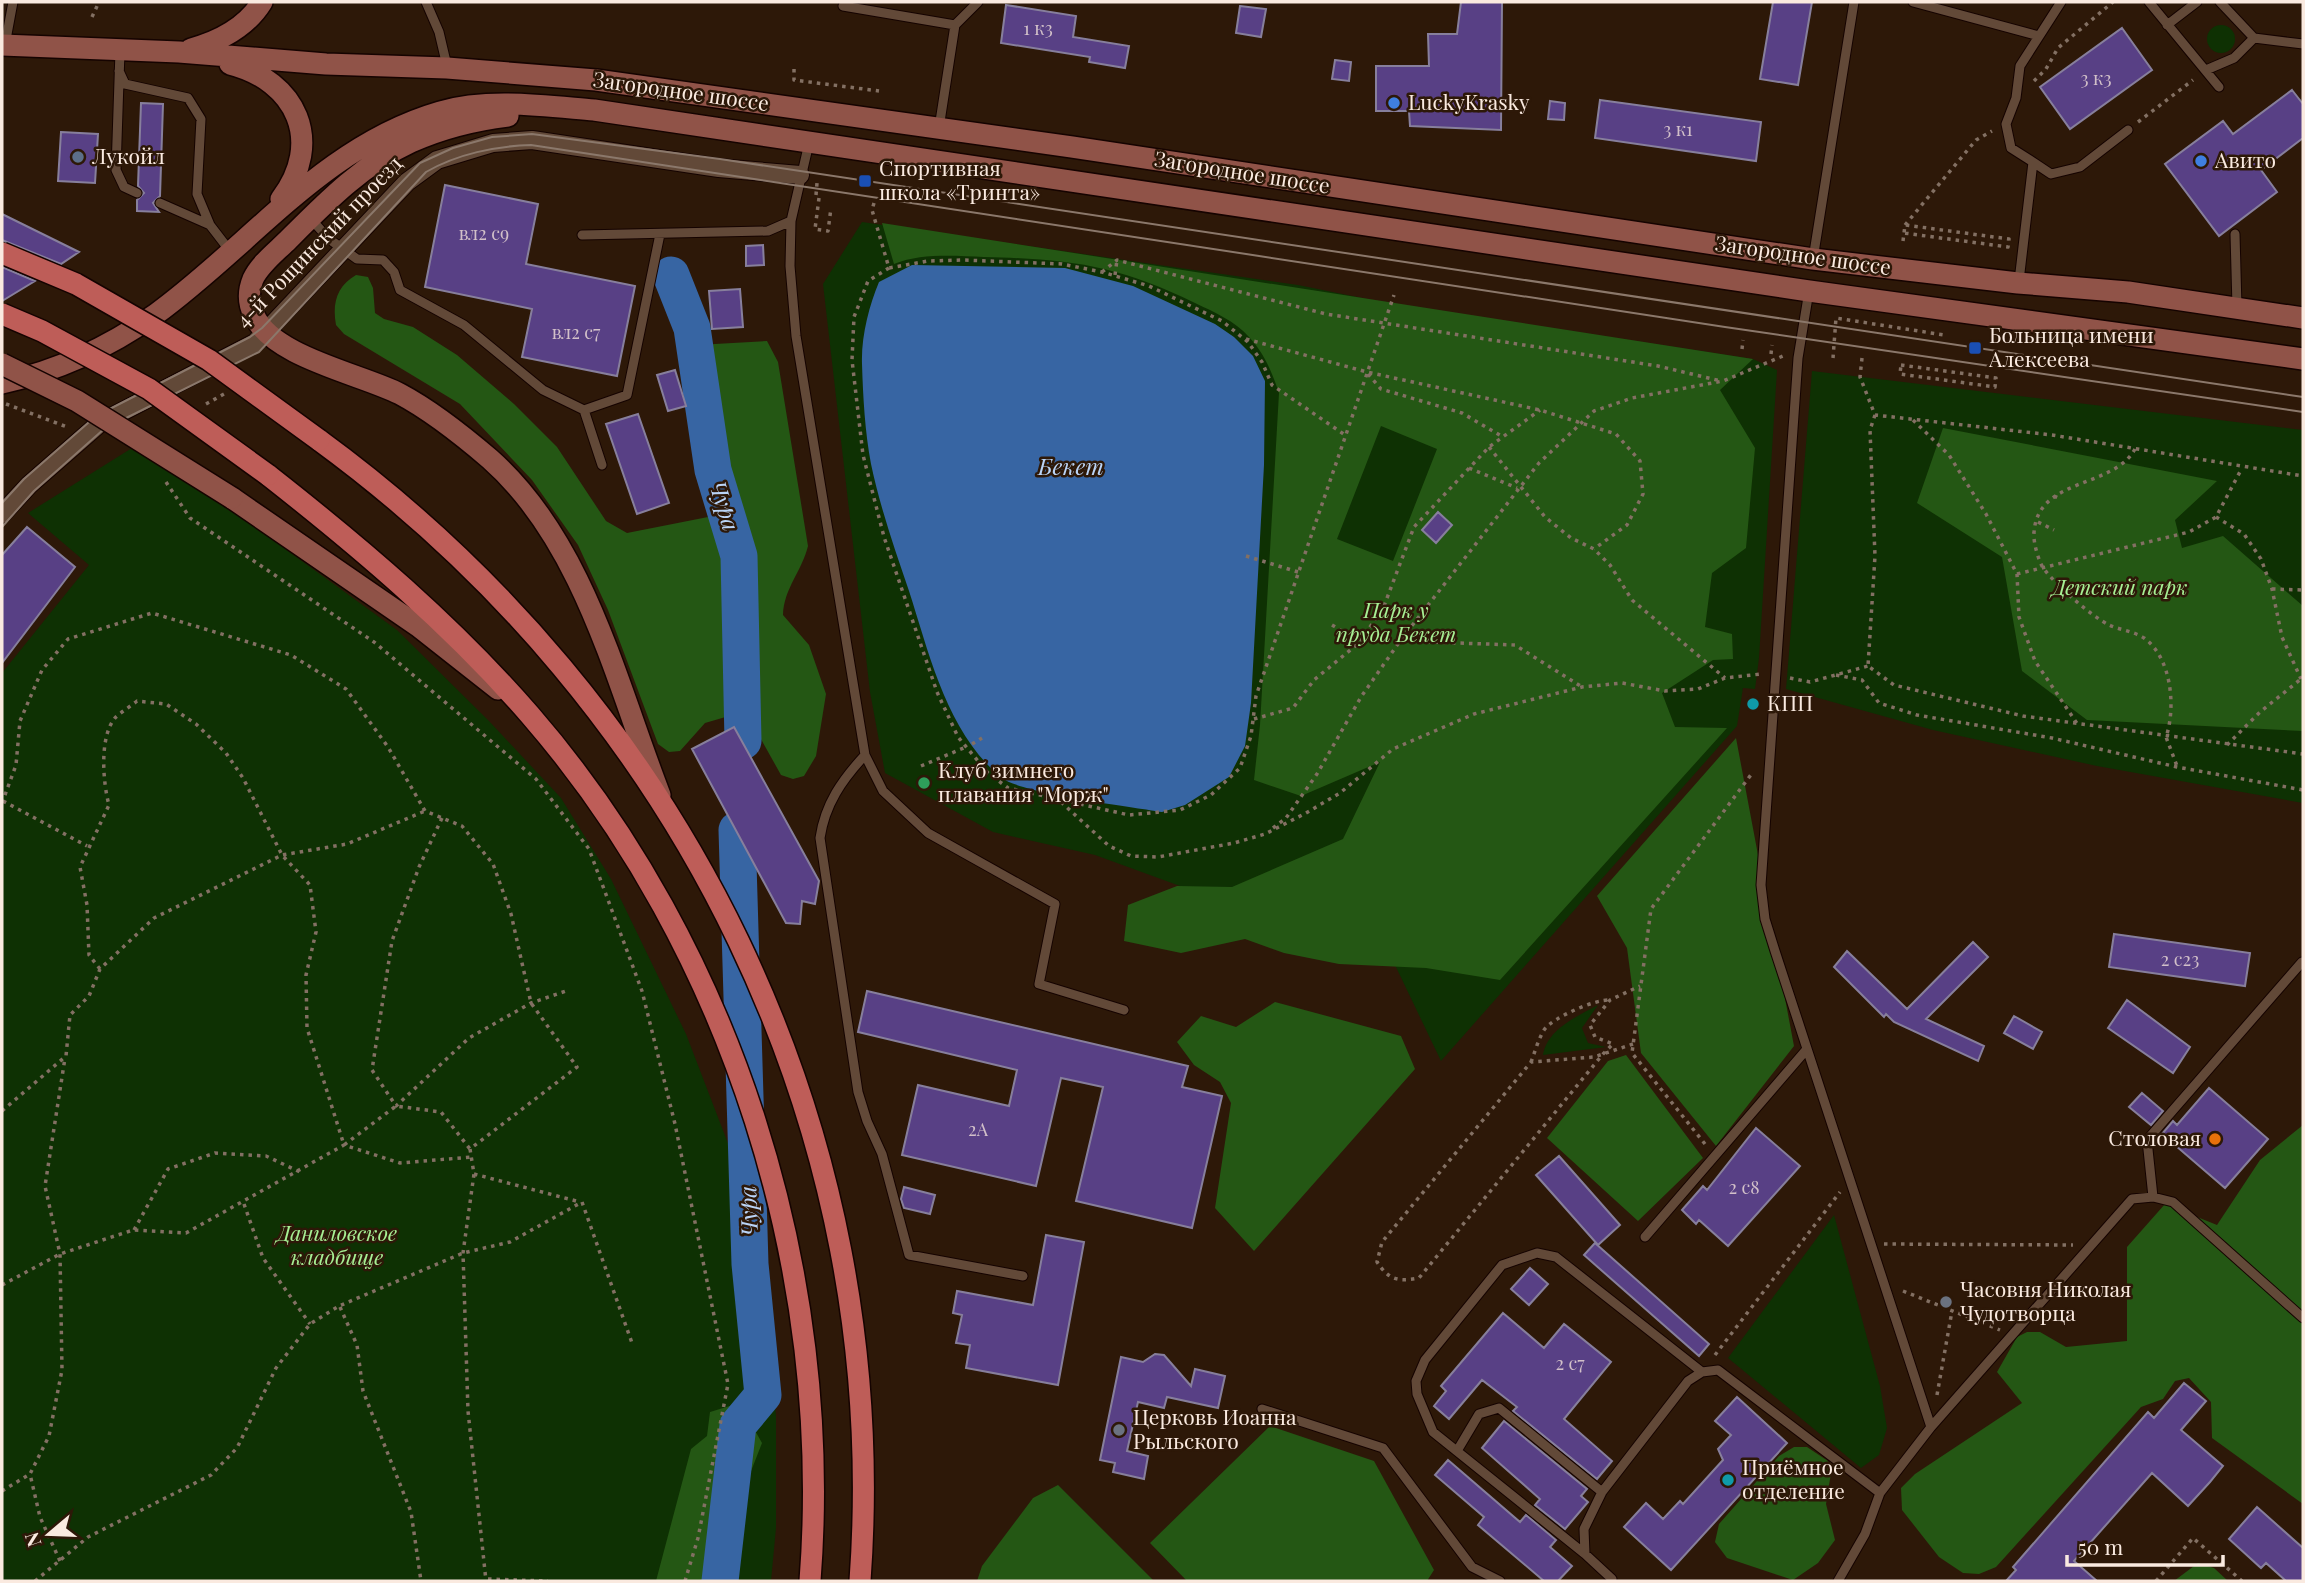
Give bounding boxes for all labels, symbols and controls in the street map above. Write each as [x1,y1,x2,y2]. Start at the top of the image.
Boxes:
house number: 1 к3 [1023,16,1053,40]
street label: Загородное шоссе [592,64,771,116]
house number: 3 к3 [2080,66,2112,90]
place label: LuckyKrasky [1408,87,1530,115]
marker: LuckyKrasky [1386,95,1402,111]
house number: 3 к1 [1663,117,1693,141]
place label: Лукойл [91,141,165,169]
street label: Загородное шоссе [1153,143,1332,199]
place label: Авито [2214,145,2276,173]
marker: Лукойл [70,149,86,165]
street label: 4-й Рощинский проезд [228,149,407,332]
place label: Спортивная школа «Тринта» [879,153,1040,205]
marker: Авито [2193,153,2209,169]
marker: Спортивная школа «Тринта» [857,173,873,189]
house number: вл2 с9 [459,221,509,245]
street label: Загородное шоссе [1714,228,1893,280]
house number: вл2 с7 [552,320,601,344]
place label: Больница имени Алексеева [1988,320,2154,372]
marker: Больница имени Алексеева [1967,340,1983,356]
water label: Бекет [1037,450,1104,481]
water label: Чура [703,477,748,534]
park label: Детский парк [2048,572,2188,600]
park label: Парк у пруда Бекет [1336,595,1456,647]
place label: КПП [1767,688,1813,716]
marker: КПП [1745,696,1761,712]
place label: Клуб зимнего плавания "Морж" [938,755,1109,807]
marker: Клуб зимнего плавания "Морж" [916,775,932,791]
house number: 2 с23 [2161,947,2199,971]
house number: 2А [968,1117,989,1141]
place label: Столовая [2108,1123,2201,1151]
marker: Столовая [2207,1131,2223,1147]
house number: 2 с8 [1728,1175,1760,1199]
water label: Чура [731,1185,764,1237]
park label: Даниловское кладбище [273,1218,397,1270]
place label: Часовня Николая Чудотворца [1960,1274,2131,1326]
marker: Часовня Николая Чудотворца [1938,1294,1954,1310]
house number: 2 с7 [1555,1351,1585,1375]
place label: Церковь Иоанна Рыльского [1133,1402,1297,1454]
marker: Церковь Иоанна Рыльского [1111,1422,1127,1438]
place label: Приёмное отделение [1742,1452,1845,1504]
marker: Приёмное отделение [1720,1472,1736,1488]
north arrow [14,1499,84,1569]
scale bar [2067,1524,2223,1568]
text: N [17,1529,47,1551]
text: 50 m [2078,1532,2124,1560]

